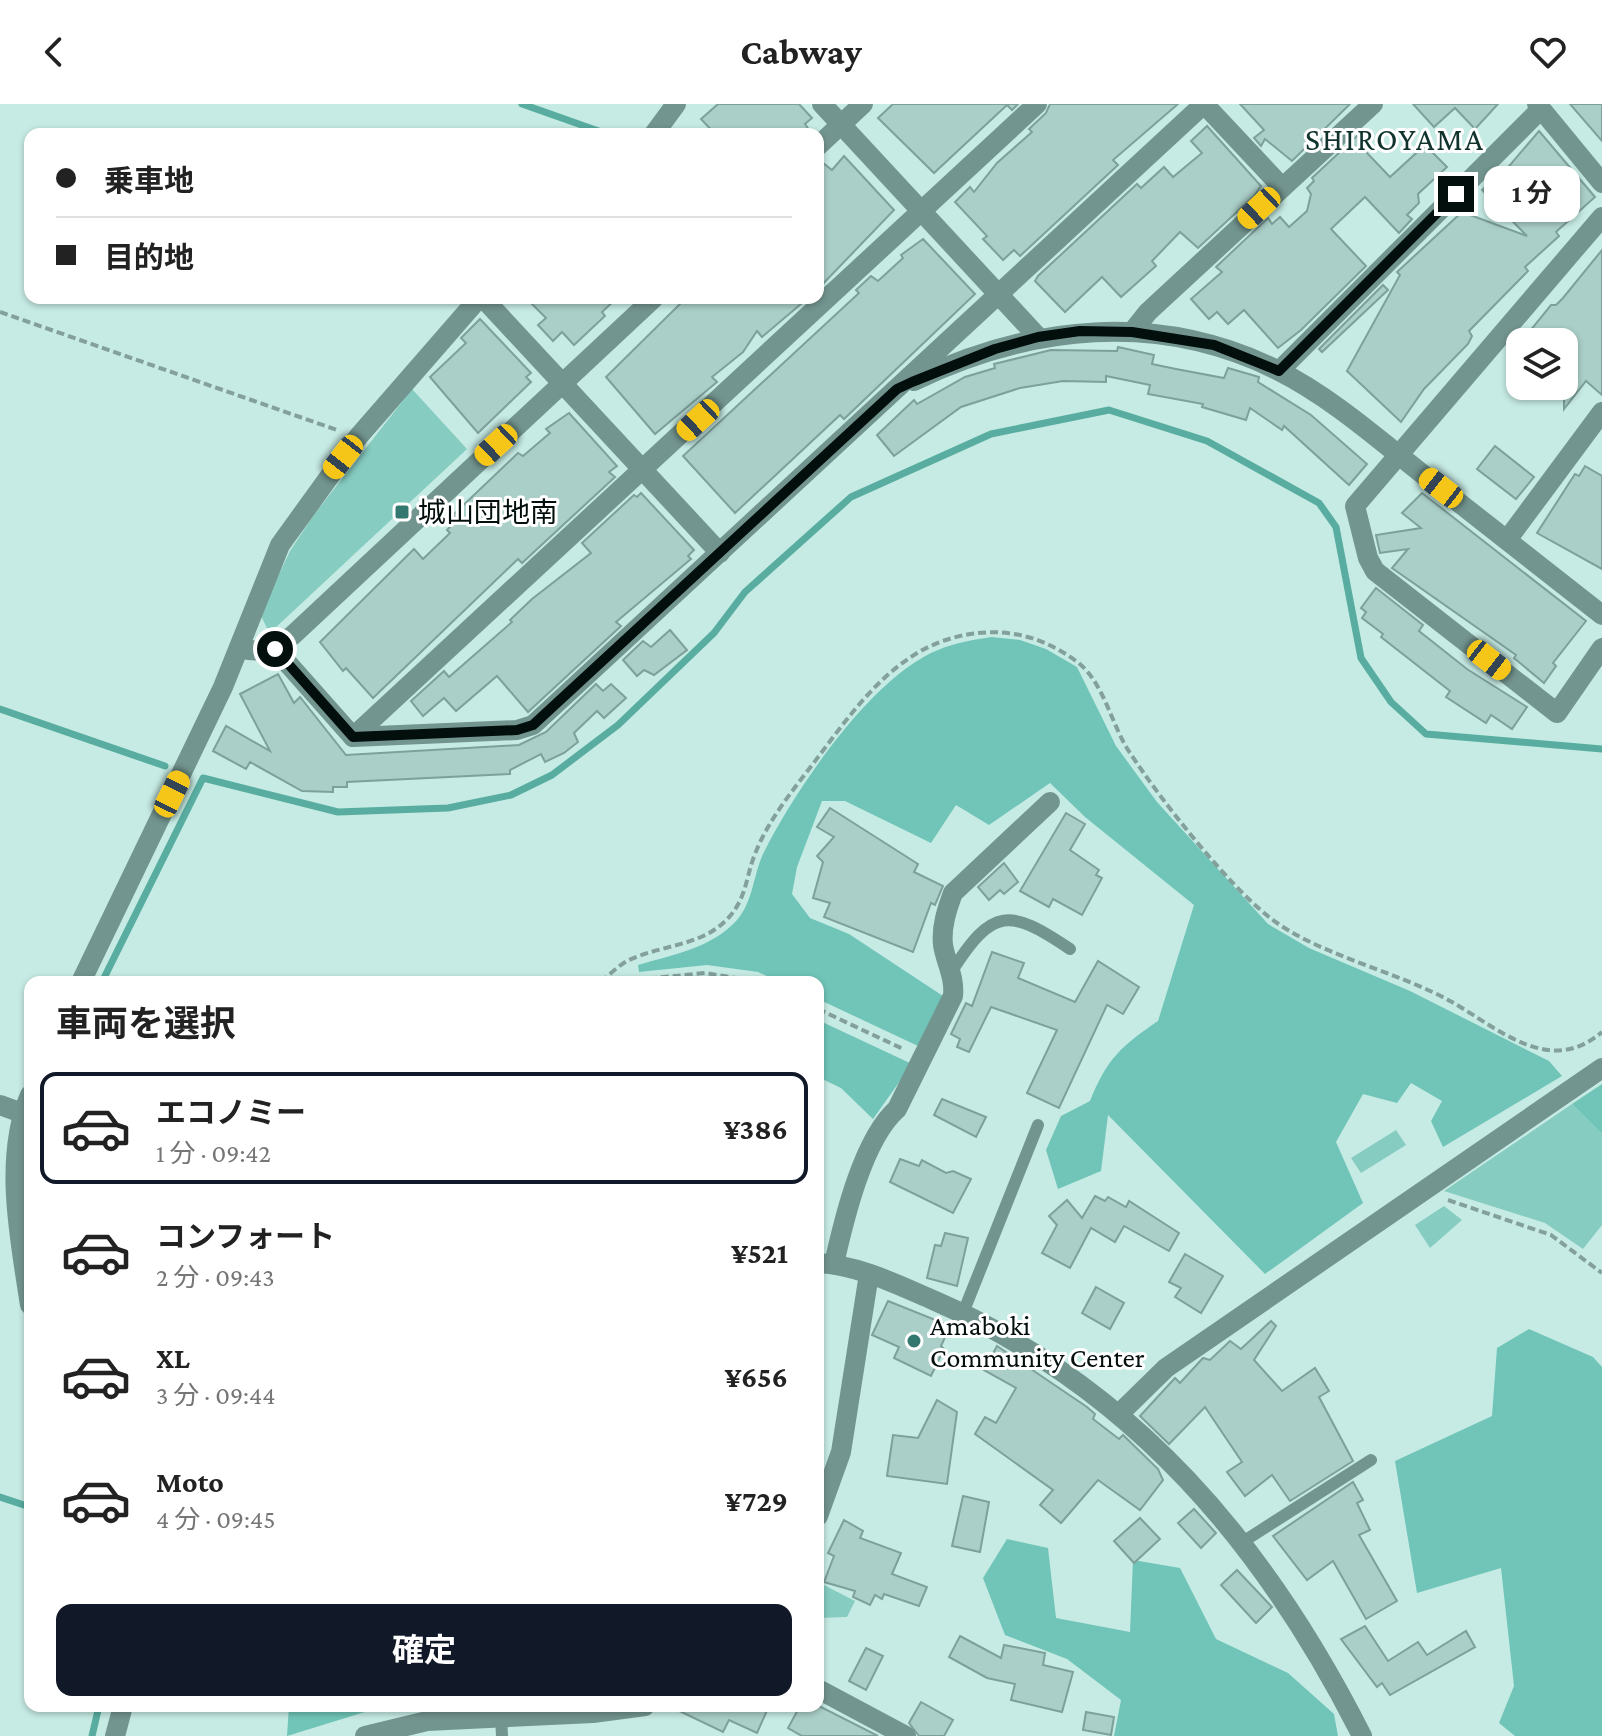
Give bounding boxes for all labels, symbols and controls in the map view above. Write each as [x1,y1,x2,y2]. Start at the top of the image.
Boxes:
icon: back [32,30,76,74]
icon: heart [1526,30,1570,74]
text: Cabway [740,32,862,72]
district label: SHIROYAMA [1305,121,1485,157]
text: 乗車地 [104,164,194,197]
callout: 1 分 [1484,166,1580,222]
route end [1438,176,1474,212]
text: 1 分 [1512,179,1552,208]
car [1233,183,1285,233]
text: 目的地 [104,241,194,274]
map controls [1506,328,1578,400]
button: layers [1506,328,1578,400]
car [672,395,724,445]
car [470,420,522,470]
car [319,431,367,483]
car [1415,464,1467,512]
place label: 城山団地南 [418,497,558,528]
marker: 城山団地南 [393,503,411,521]
route start [257,631,293,667]
car [1463,636,1515,684]
car [151,767,193,821]
text: 車両を選択 [56,1004,236,1044]
icon: car [60,1092,132,1164]
text: エコノミー [156,1096,306,1129]
text: ¥386 [723,1112,788,1145]
text: 1 分 · 09:42 [156,1139,271,1168]
icon: car [60,1216,132,1288]
text: コンフォート [156,1220,335,1253]
text: ¥521 [731,1236,788,1269]
text: 2 分 · 09:43 [156,1263,274,1292]
place label: Amaboki Community Center [930,1310,1145,1373]
marker: Amaboki Community Center [905,1332,923,1350]
icon: car [60,1340,132,1412]
text: XL [156,1341,190,1374]
text: ¥656 [725,1360,788,1393]
text: 3 分 · 09:44 [156,1381,276,1410]
icon: car [60,1464,132,1536]
text: Moto [156,1465,224,1498]
text: ¥729 [725,1484,788,1517]
text: 4 分 · 09:45 [156,1505,275,1534]
button: 確定 [56,1604,792,1696]

